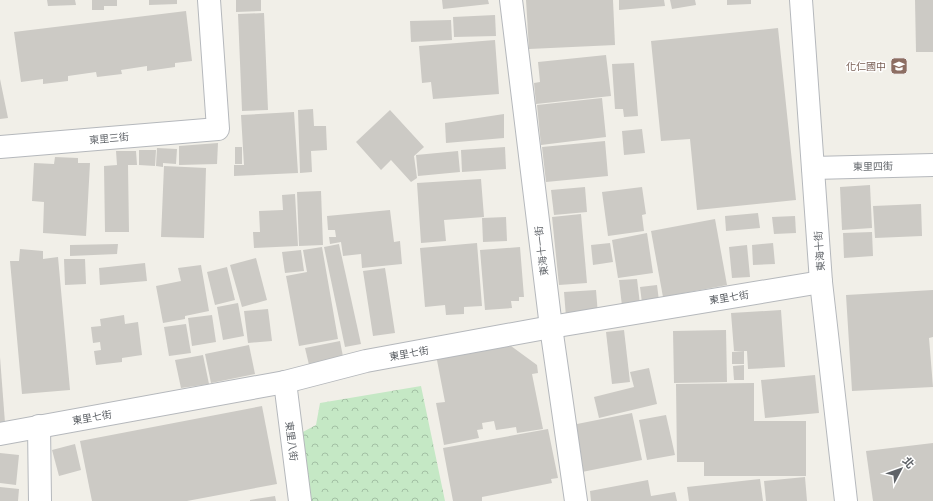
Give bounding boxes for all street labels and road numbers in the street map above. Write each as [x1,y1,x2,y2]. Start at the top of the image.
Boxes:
street label: 東里三街 [89,130,129,146]
street label: 東里四街 [853,160,893,172]
street label: 東海十一街 [532,225,550,277]
street label: 東海十街 [812,231,826,271]
street label: 東里七街 [708,288,750,306]
street label: 東里七街 [388,344,430,362]
street label: 東里七街 [71,408,113,426]
street label: 東里八街 [284,420,300,462]

